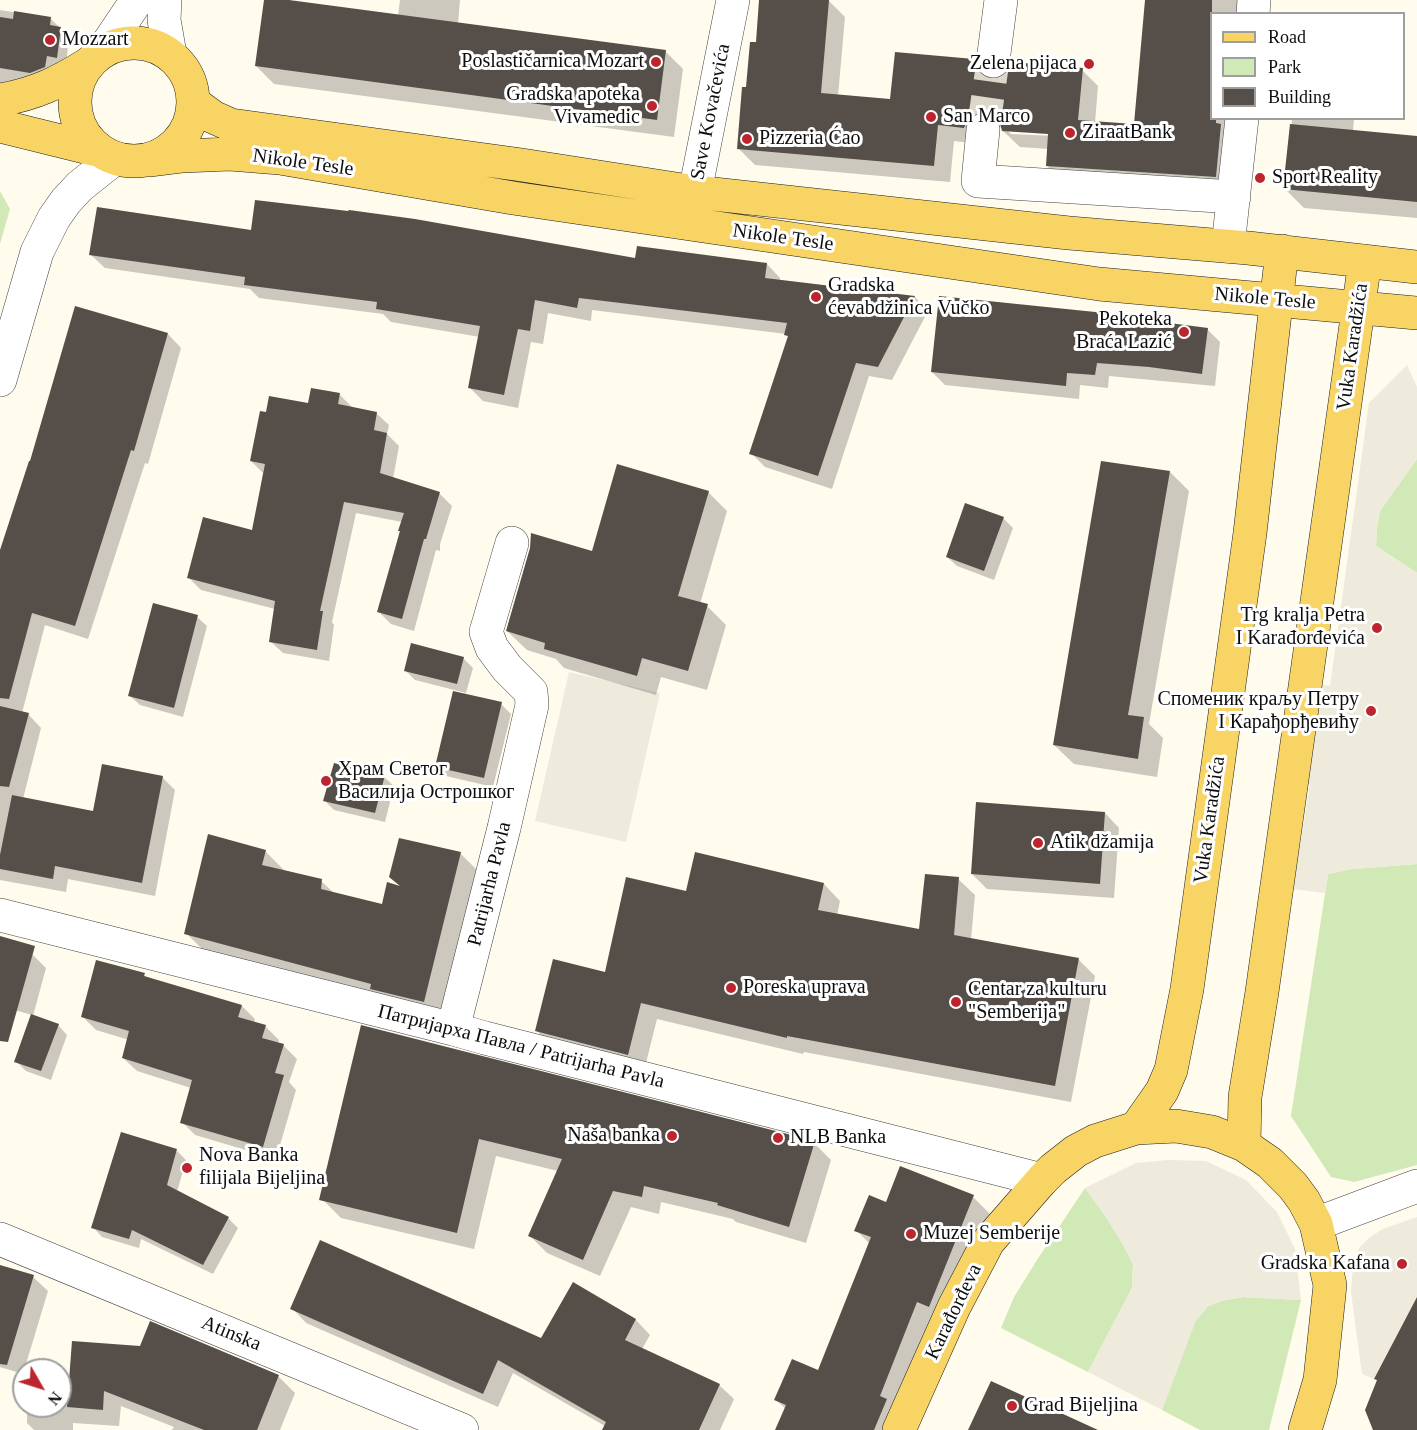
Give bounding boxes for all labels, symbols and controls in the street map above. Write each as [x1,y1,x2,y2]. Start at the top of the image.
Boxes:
legend [1210,12,1405,120]
text: Road [1268,27,1306,47]
place label: Mozzart [62,28,129,52]
marker: Mozzart [43,33,57,47]
street label: Save Kovačevića [686,42,736,182]
place label: Poslastičarnica Mozart [461,50,644,74]
place label: Zelena pijaca [970,52,1077,76]
marker: Poslastičarnica Mozart [649,55,663,69]
marker: Zelena pijaca [1082,57,1096,71]
text: Park [1268,57,1301,77]
place label: Gradska apoteka Vivamedic [506,83,640,130]
text: Building [1268,87,1331,107]
marker: Gradska apoteka Vivamedic [645,99,659,113]
place label: San Marco [943,105,1030,129]
marker: San Marco [924,110,938,124]
place label: ZiraatBank [1082,121,1172,145]
marker: ZiraatBank [1063,126,1077,140]
place label: Pizzeria Ćao [759,127,861,151]
marker: Pizzeria Ćao [740,132,754,146]
street label: Nikole Tesle [251,144,355,182]
place label: Sport Reality [1272,166,1378,190]
marker: Sport Reality [1253,171,1267,185]
street label: Nikole Tesle [731,219,835,257]
place label: Gradska ćevabdžinica Vučko [828,274,989,321]
street label: Vuka Karadžića [1332,282,1374,412]
street label: Nikole Tesle [1213,283,1317,315]
marker: Gradska ćevabdžinica Vučko [809,290,823,304]
place label: Pekoteka Braća Lazić [1076,308,1172,355]
marker: Pekoteka Braća Lazić [1177,325,1191,339]
place label: Trg kralja Petra I Karađorđevića [1236,604,1365,651]
marker: Trg kralja Petra I Karađorđevića [1370,621,1384,635]
place label: Споменик краљу Петру I Карађорђевићу [1158,688,1359,735]
marker: Споменик краљу Петру I Карађорђевићу [1364,704,1378,718]
street label: Vuka Karadžića [1189,755,1231,885]
place label: Храм Светог Василија Острошког [338,758,515,805]
marker: Храм Светог Василија Острошког [319,774,333,788]
street label: Patrijarha Pavla [463,819,517,949]
place label: Atik džamija [1050,831,1154,855]
marker: Atik džamija [1031,836,1045,850]
place label: Poreska uprava [743,976,866,1000]
place label: Centar za kulturu "Semberija" [968,978,1107,1025]
marker: Poreska uprava [724,981,738,995]
marker: Centar za kulturu "Semberija" [949,995,963,1009]
street label: Патријарха Павла / Patrijarha Pavla [375,1000,667,1094]
place label: Naša banka [567,1124,660,1148]
place label: NLB Banka [790,1126,886,1150]
marker: Naša banka [665,1129,679,1143]
marker: NLB Banka [771,1131,785,1145]
place label: Nova Banka filijala Bijeljina [199,1144,325,1191]
marker: Nova Banka filijala Bijeljina [180,1161,194,1175]
place label: Muzej Semberije [923,1222,1060,1246]
marker: Muzej Semberije [904,1227,918,1241]
place label: Gradska Kafana [1261,1252,1390,1276]
marker: Gradska Kafana [1395,1257,1409,1271]
street label: Karađorđeva [921,1260,987,1364]
street label: Atinska [198,1311,264,1357]
north arrow [12,1358,72,1418]
text: N [45,1389,65,1408]
place label: Grad Bijeljina [1024,1394,1138,1418]
marker: Grad Bijeljina [1005,1399,1019,1413]

